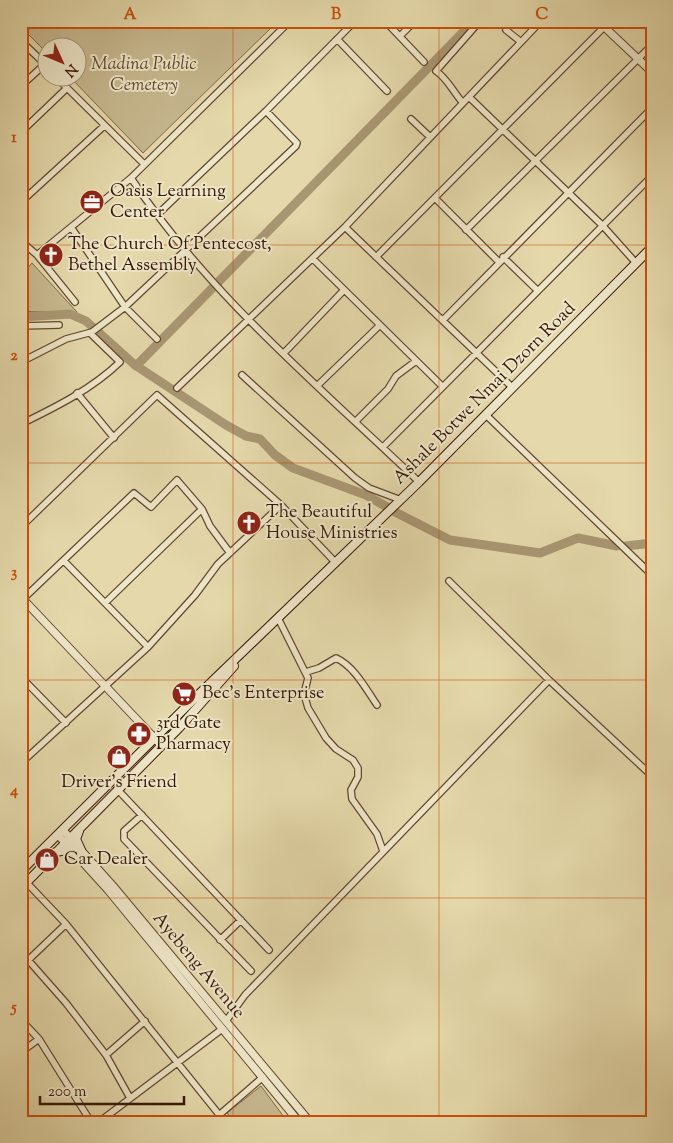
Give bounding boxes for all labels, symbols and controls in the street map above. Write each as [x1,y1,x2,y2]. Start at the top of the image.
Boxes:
text: A [124,4,137,27]
text: B [331,4,341,27]
text: C [536,4,549,27]
north arrow [38,38,88,88]
park label: Madina Public Cemetery [91,52,197,99]
text: N [59,59,81,81]
text: 1 [11,127,17,150]
place label: Oasis Learning Center [110,179,226,226]
office icon: Oasis Learning Center [79,189,105,215]
place label: The Church Of Pentecost, Bethel Assembly [68,232,272,279]
church icon: The Church Of Pentecost, Bethel Assembly [38,242,64,268]
street label: Ashale Botwe Nmai Dzorn Road [388,297,582,491]
text: 2 [10,345,18,368]
place label: The Beautiful House Ministries [266,500,398,547]
church icon: The Beautiful House Ministries [236,510,262,536]
text: 3 [11,562,18,585]
supermarket icon: Bec's Enterprise [171,681,197,707]
place label: Bec's Enterprise [202,681,324,707]
place label: 3rd Gate Pharmacy [156,711,231,758]
pharmacy icon: 3rd Gate Pharmacy [126,721,152,747]
shop icon: Driver's Friend [106,744,132,770]
place label: Driver's Friend [61,770,177,796]
text: 4 [9,780,18,803]
shop icon: Car Dealer [34,847,60,873]
place label: Car Dealer [64,847,148,873]
street label: Ayebeng Avenue [146,907,250,1025]
text: 5 [9,997,17,1020]
scale bar [40,1073,184,1105]
text: 200 m [48,1082,87,1103]

